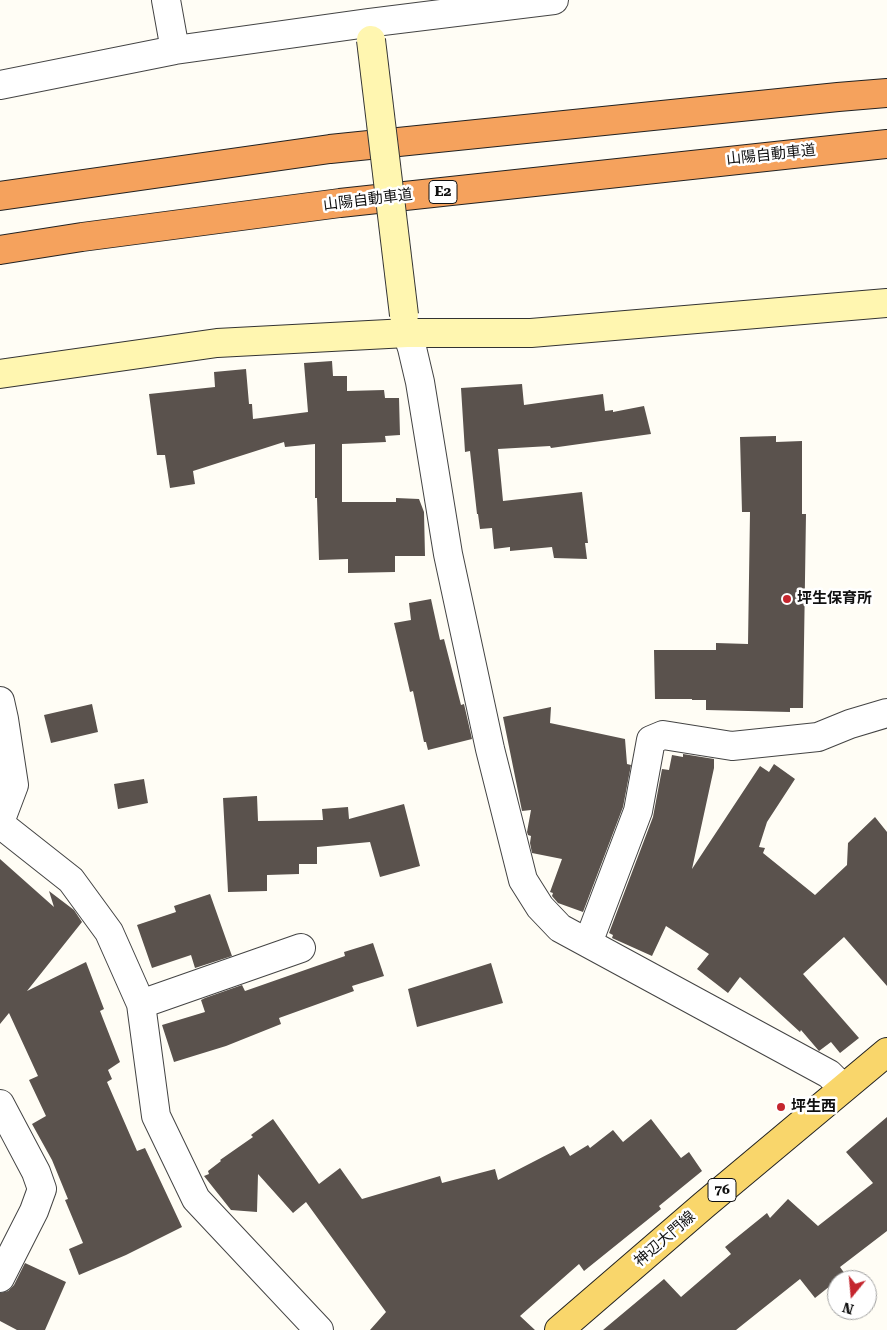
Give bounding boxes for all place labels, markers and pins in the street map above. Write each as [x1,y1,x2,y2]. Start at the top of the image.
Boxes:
place label: 坪生保育所 [797,590,872,608]
marker: 坪生保育所 [781,593,793,605]
place label: 坪生西 [791,1098,836,1116]
marker: 坪生西 [775,1101,787,1113]

